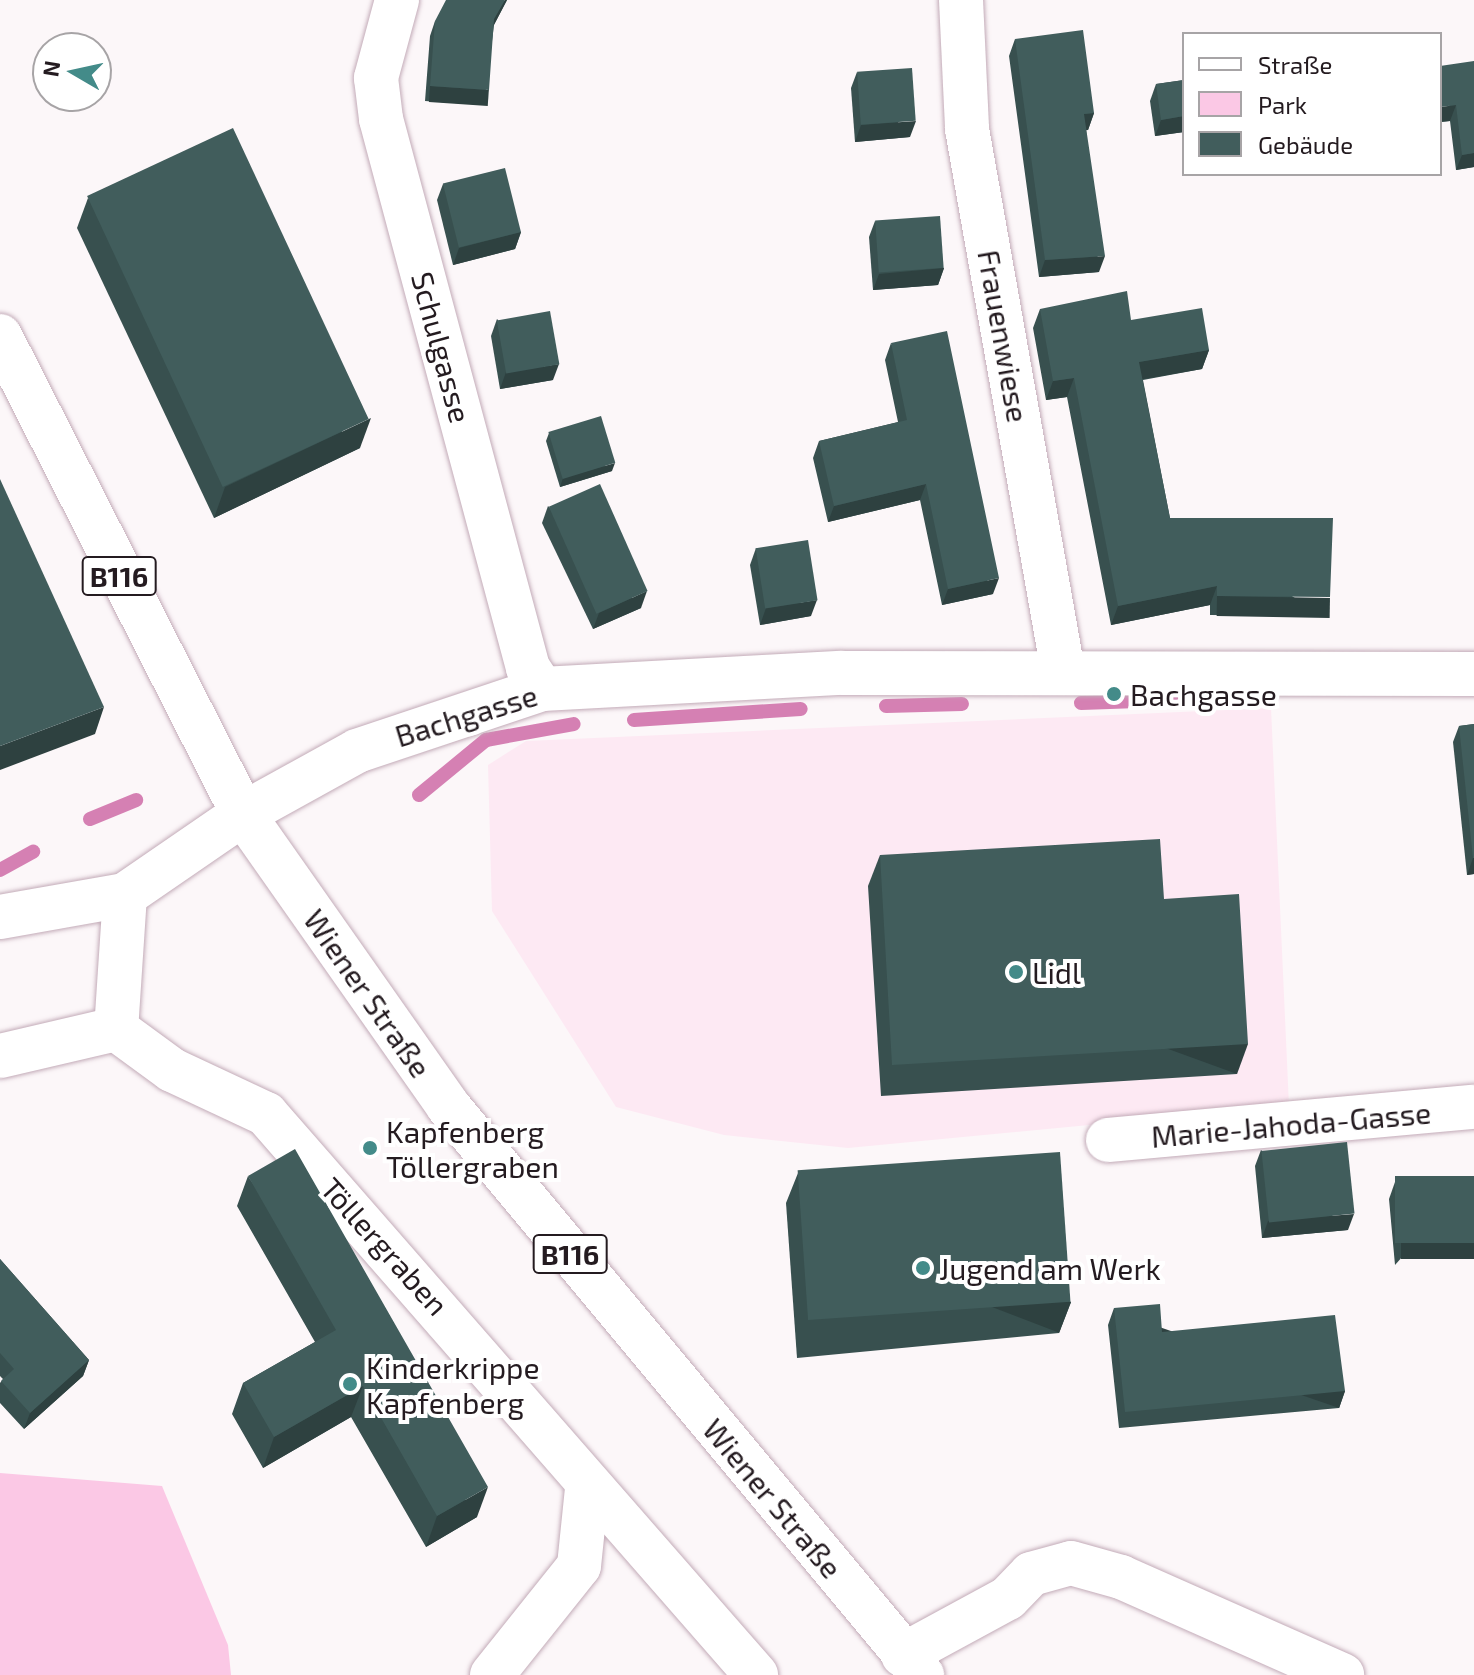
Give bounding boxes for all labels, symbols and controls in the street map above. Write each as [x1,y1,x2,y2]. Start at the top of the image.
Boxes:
north arrow [32,32,112,112]
legend [1182,32,1442,176]
text: Straße [1258,50,1332,79]
text: N [36,59,64,78]
text: Park [1258,90,1307,119]
text: Gebäude [1258,130,1353,159]
street label: Frauenwiese [971,247,1037,425]
street label: Schulgasse [405,268,479,426]
road number: B116 [81,552,157,600]
street label: Bachgasse [391,676,541,754]
place label: Bachgasse [1130,676,1277,712]
marker: Bachgasse [1105,685,1123,703]
street label: Wiener Straße [297,902,439,1084]
place label: Lidl [1032,954,1081,990]
marker: Lidl [1007,963,1025,981]
street label: Marie-Jahoda-Gasse [1150,1094,1432,1154]
place label: Kapfenberg Töllergraben [386,1113,559,1184]
marker: Kapfenberg Töllergraben [361,1139,379,1157]
street label: Töllergraben [314,1170,456,1322]
road number: B116 [532,1230,608,1278]
place label: Jugend am Werk [939,1250,1161,1286]
marker: Jugend am Werk [914,1259,932,1277]
place label: Kinderkrippe Kapfenberg [366,1349,540,1420]
marker: Kinderkrippe Kapfenberg [341,1375,359,1393]
street label: Wiener Straße [696,1411,850,1585]

